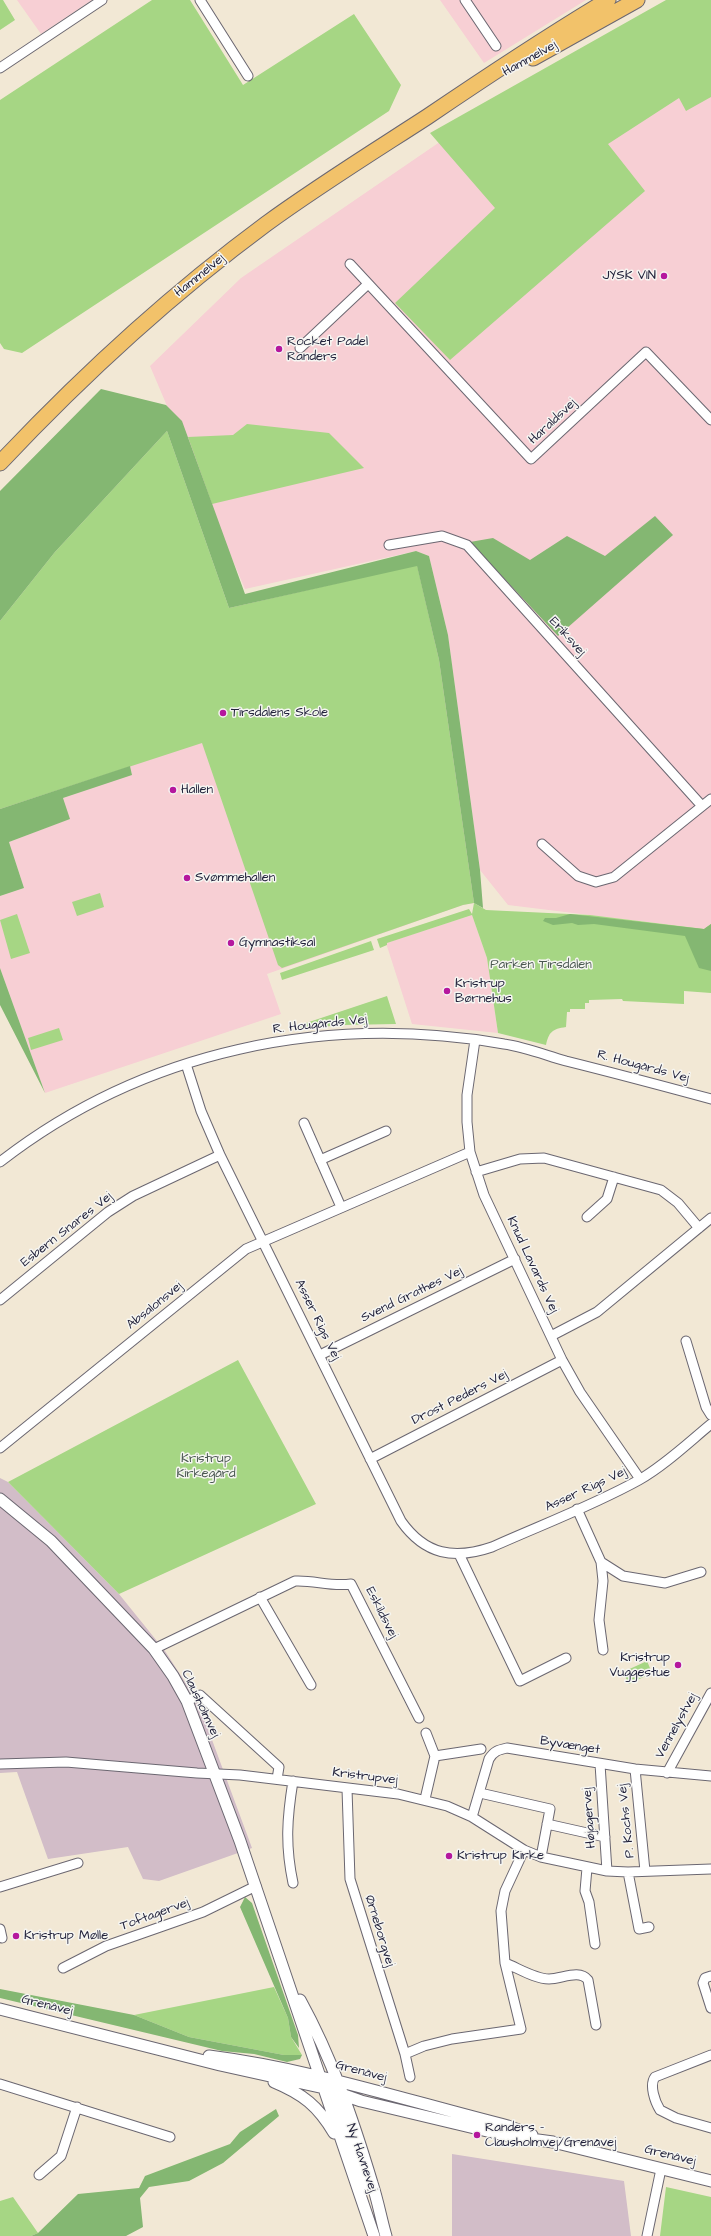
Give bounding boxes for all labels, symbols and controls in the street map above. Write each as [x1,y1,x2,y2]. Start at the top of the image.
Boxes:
street label: Hammelvej [500,38,560,80]
street label: Hammelvej [172,251,228,301]
place label: JYSK VIN [602,268,656,284]
marker: JYSK VIN [659,271,669,281]
place label: Rocket Padel Randers [287,334,368,365]
marker: Rocket Padel Randers [274,344,284,354]
street label: Haraldsvej [526,396,580,448]
street label: Eriksvej [545,614,589,660]
place label: Tirsdalens Skole [231,705,328,721]
marker: Tirsdalens Skole [218,708,228,718]
place label: Hallen [181,782,213,798]
marker: Hallen [168,785,178,795]
place label: Svømmehallen [195,870,275,886]
marker: Svømmehallen [182,873,192,883]
place label: Gymnastiksal [239,935,315,951]
marker: Gymnastiksal [226,938,236,948]
park label: Parken Tirsdalen [490,957,592,973]
place label: Kristrup Børnehus [455,976,512,1007]
marker: Kristrup Børnehus [442,986,452,996]
street label: R. Hougårds Vej [272,1012,368,1038]
street label: R. Hougårds Vej [595,1047,691,1087]
street label: Esbern Snares Vej [18,1189,116,1271]
street label: Knud Lavards Vej [503,1214,561,1316]
street label: Svend Grathes Vej [359,1264,465,1326]
street label: Asser Rigs Vej [291,1277,343,1363]
street label: Absalonsvej [124,1279,186,1333]
street label: Drost Peders Vej [410,1367,510,1429]
park label: Kristrup Kirkegård [176,1451,236,1482]
street label: Asser Rigs Vej [543,1464,629,1516]
street label: Eskildsvej [361,1585,401,1641]
place label: Kristrup Vuggestue [609,1650,670,1681]
marker: Kristrup Vuggestue [673,1660,683,1670]
street label: Clausholmvej [178,1668,222,1740]
street label: Vennelystvej [653,1691,701,1761]
street label: Byvænget [539,1734,601,1758]
street label: Kristrupvej [331,1765,399,1789]
street label: P. Kochs Vej [615,1783,639,1859]
street label: Højagervej [580,1787,600,1849]
place label: Kristrup Kirke [457,1848,544,1864]
marker: Kristrup Kirke [444,1851,454,1861]
street label: Ørneborgvej [361,1893,397,1969]
street label: Toftagervej [119,1895,191,1935]
place label: Kristrup Mølle [24,1928,108,1944]
marker: Kristrup Mølle [11,1931,21,1941]
street label: Grenåvej [20,1992,74,2020]
street label: Grenåvej [334,2058,388,2086]
place label: Randers - Clausholmvej/Grenåvej [485,2120,616,2151]
street label: Ny Havnevej [342,2122,380,2194]
marker: Randers - Clausholmvej/Grenåvej [472,2130,482,2140]
street label: Grenåvej [643,2142,697,2170]

